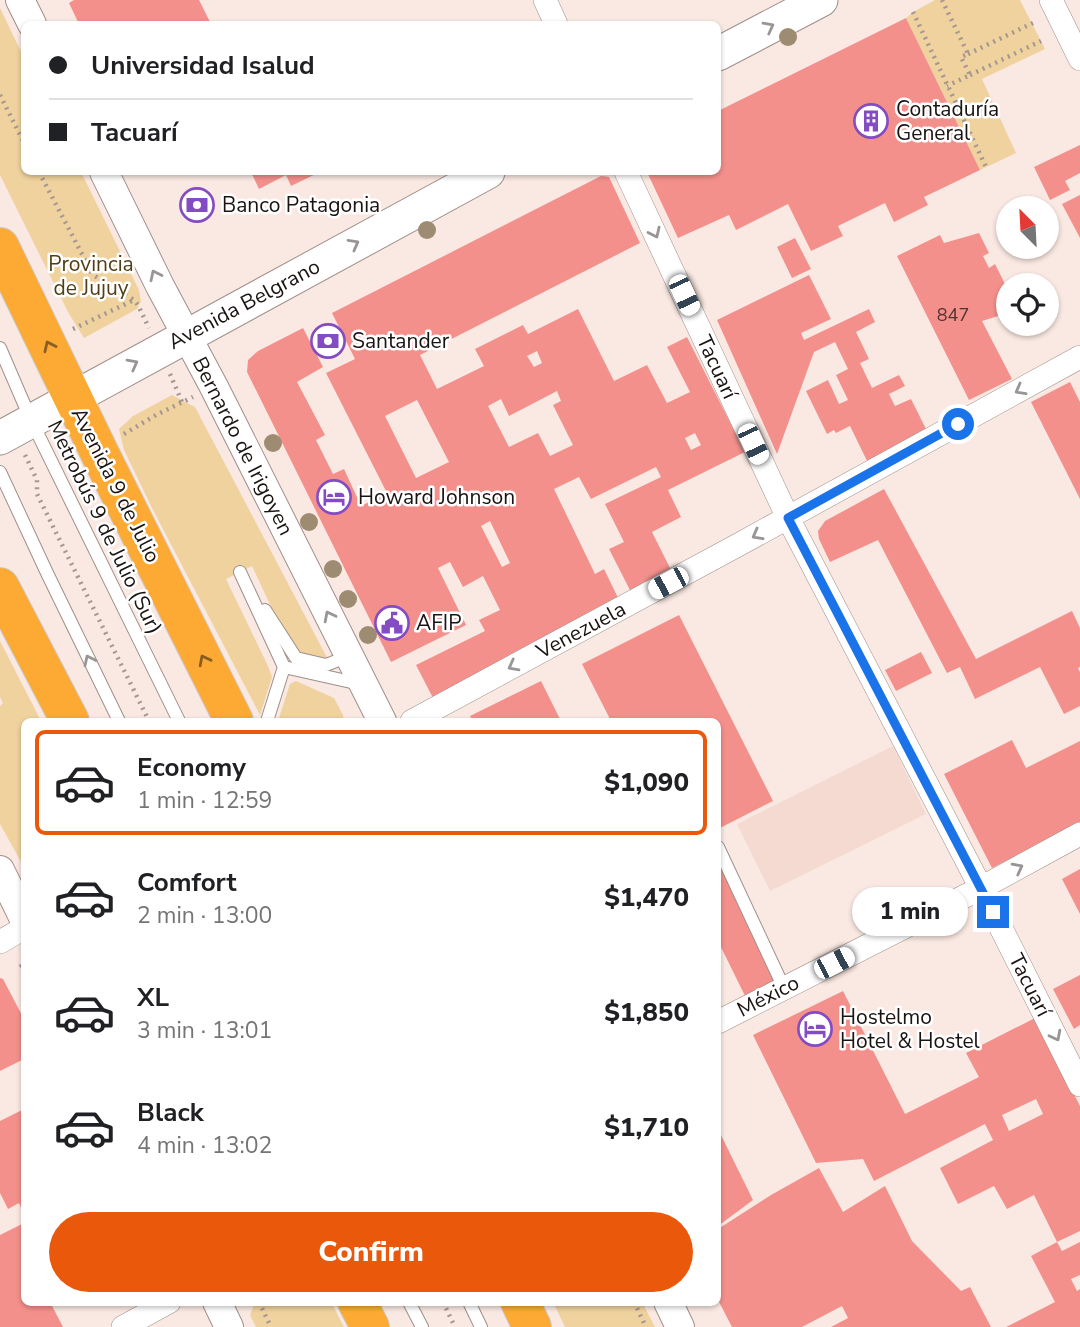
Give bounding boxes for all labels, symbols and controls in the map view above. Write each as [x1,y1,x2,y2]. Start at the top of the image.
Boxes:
one-way arrow [762,22,774,36]
text: Universidad Isalud [91,48,315,83]
place label: Contaduría General [896,95,999,147]
building icon: Contaduría General [852,102,890,140]
text: Tacuarí [91,115,178,150]
bank icon: Banco Patagonia [178,186,216,224]
place label: Banco Patagonia [222,191,380,219]
north arrow [996,196,1059,259]
map controls [996,196,1059,336]
one-way arrow [646,226,660,238]
one-way arrow [347,239,359,252]
park label: Provincia de Jujuy [48,250,134,302]
street label: Avenida Belgrano [163,252,325,356]
one-way arrow [149,270,163,282]
car [666,272,703,318]
button: locate [996,273,1059,336]
house number: 847 [937,303,969,327]
bank icon: Santander [309,322,347,360]
place label: Santander [352,327,450,355]
street label: Tacuarí [690,331,744,404]
one-way arrow [43,341,57,353]
street label: Bernardo de Irigoyen [186,352,300,540]
one-way arrow [126,359,139,372]
one-way arrow [1015,381,1028,395]
street label: Avenida 9 de Julio [65,403,167,567]
route start [942,408,974,440]
street label: Metrobús 9 de Julio (Sur) [41,415,169,639]
car [735,421,772,467]
hotel icon: Howard Johnson [315,478,353,516]
place label: Howard Johnson [358,483,515,511]
one-way arrow [751,527,764,540]
car [645,564,692,602]
street label: Venezuela [531,595,631,666]
public building icon: AFIP [373,604,411,642]
place label: AFIP [416,609,462,637]
one-way arrow [324,611,338,623]
one-way arrow [84,655,98,667]
one-way arrow [198,655,212,667]
one-way arrow [508,658,521,671]
text: Economy [137,750,246,785]
icon: car [53,751,116,814]
text: $1,090 [604,765,689,800]
text: 1 min · 12:59 [137,785,272,816]
one-way arrow [1011,863,1023,876]
text: Comfort [137,865,237,900]
icon: car [53,866,116,929]
text: $1,470 [604,880,689,915]
callout: 1 min [853,888,968,936]
text: 1 min [880,896,940,927]
route end [977,896,1009,928]
text: 2 min · 13:00 [137,900,272,931]
car [811,944,858,982]
street label: Tacuarí [1002,949,1058,1022]
street label: México [732,969,804,1023]
text: XL [137,980,169,1015]
icon: car [53,981,116,1044]
text: $1,850 [604,995,689,1030]
place label: Hostelmo Hotel & Hostel [840,1003,981,1055]
hotel icon: Hostelmo Hotel & Hostel [796,1010,834,1048]
text: 3 min · 13:01 [137,1015,272,1046]
one-way arrow [1047,1029,1061,1041]
text: Black [137,1095,204,1130]
icon: car [53,1096,116,1159]
text: $1,710 [604,1110,689,1145]
text: 4 min · 13:02 [137,1130,272,1161]
button: Confirm [49,1212,693,1292]

